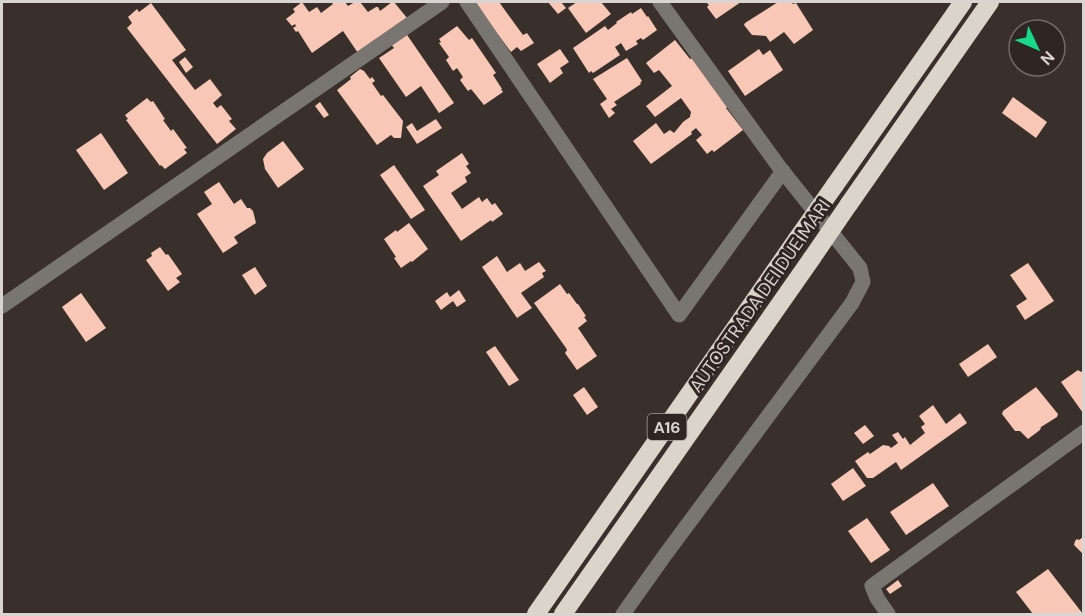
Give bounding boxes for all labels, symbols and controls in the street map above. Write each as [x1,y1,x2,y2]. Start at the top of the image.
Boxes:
north arrow [1007,18,1067,78]
text: N [1036,47,1059,70]
street label: AUTOSTRADA DEI DUE MARI [684,195,836,397]
road number: A16 [648,414,686,440]

